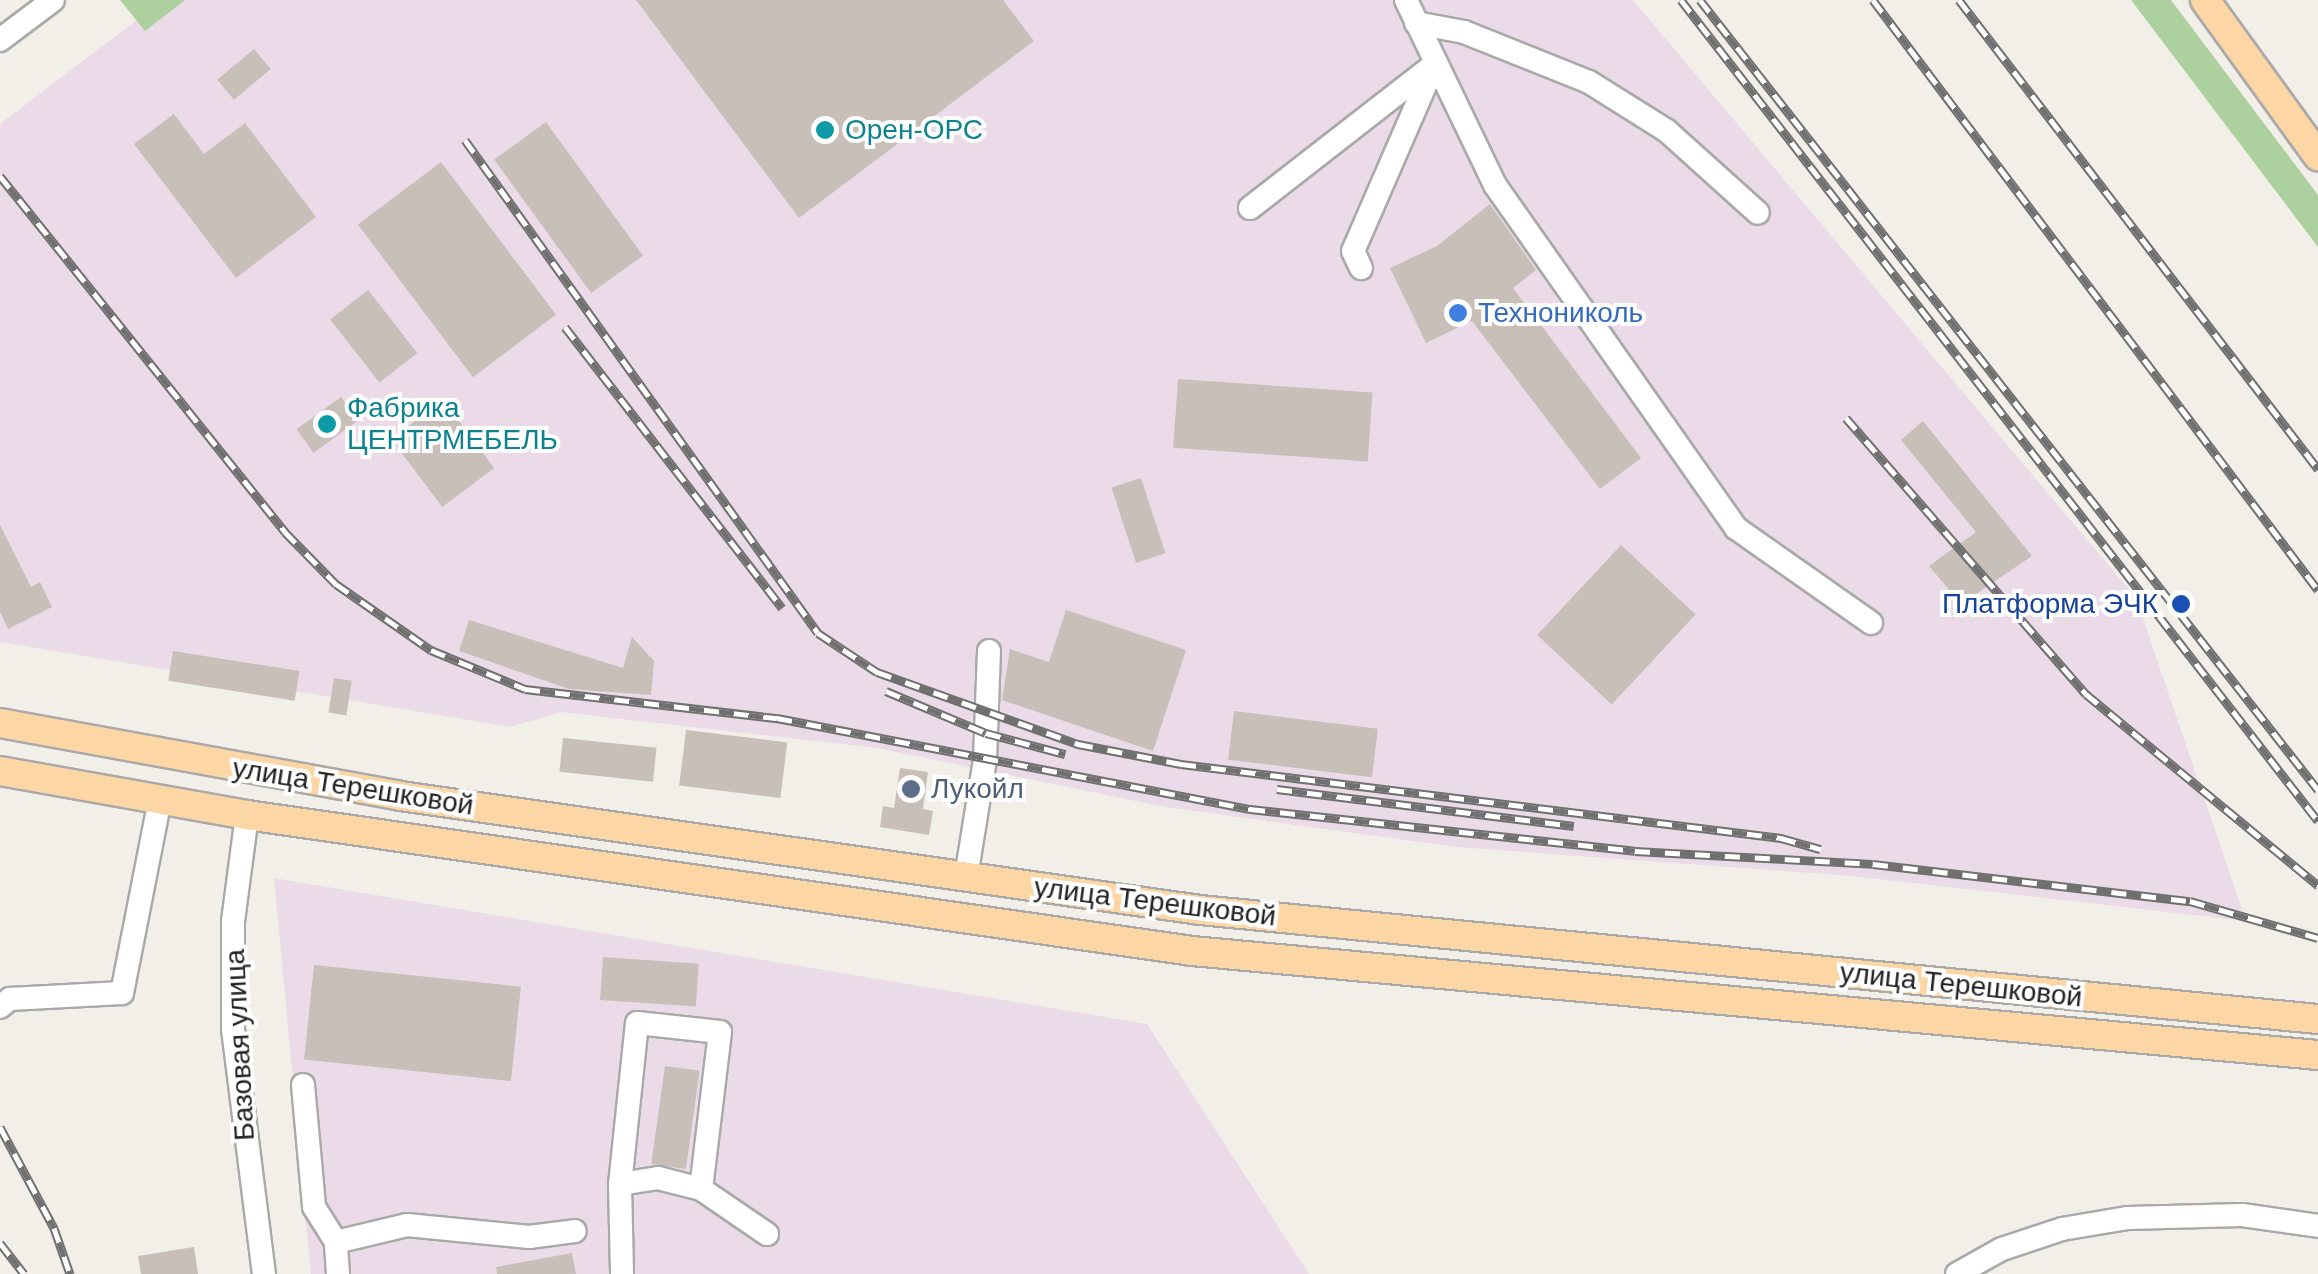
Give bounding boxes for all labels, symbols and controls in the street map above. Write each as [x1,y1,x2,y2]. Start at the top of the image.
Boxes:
place label: Орен-ОРС [845,113,983,147]
marker: Орен-ОРС [814,119,836,141]
place label: Технониколь [1478,296,1643,330]
marker: Технониколь [1447,302,1469,324]
place label: Фабрика ЦЕНТРМЕБЕЛЬ [347,391,558,457]
marker: Фабрика ЦЕНТРМЕБЕЛЬ [316,413,338,435]
place label: Платформа ЭЧК [1942,587,2158,621]
marker: Платформа ЭЧК [2168,591,2194,617]
street label: улица Терешковой [230,751,476,823]
place label: Лукойл [931,772,1024,806]
marker: Лукойл [900,778,922,800]
street label: улица Терешковой [1032,870,1278,934]
street label: Базовая улица [218,948,262,1142]
street label: улица Терешковой [1838,956,2084,1014]

